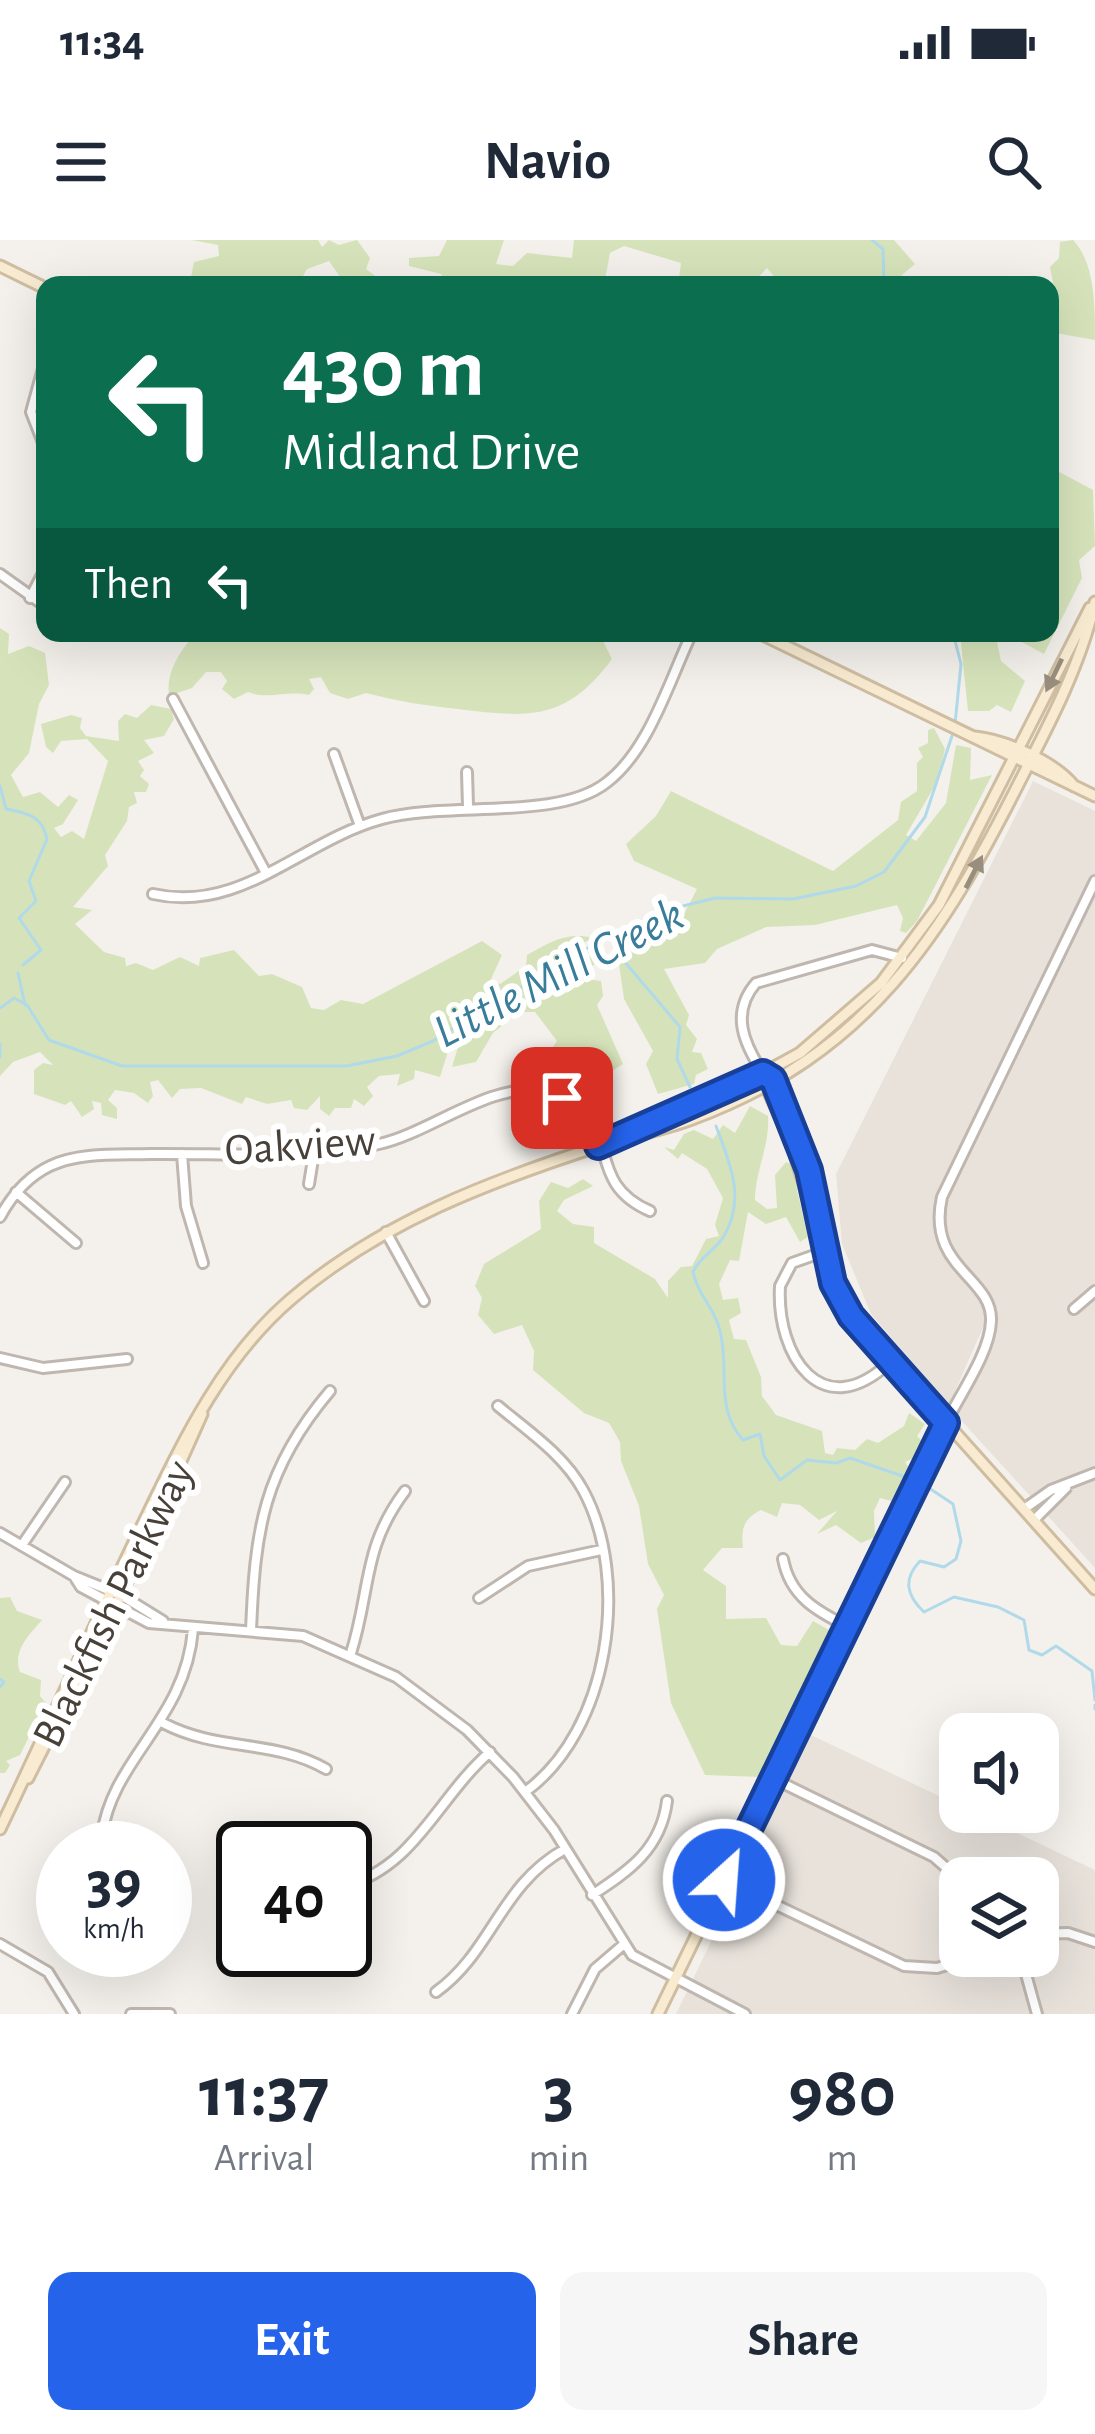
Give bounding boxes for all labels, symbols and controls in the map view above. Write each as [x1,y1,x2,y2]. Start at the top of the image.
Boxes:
text: 11:34 [60,19,145,64]
icon: menu [48,129,114,195]
icon: search [981,129,1047,195]
text: Navio [484,135,611,189]
icon: left [84,324,240,480]
text: 430 m [282,328,485,412]
text: Midland Drive [282,426,580,480]
icon: left [197,552,263,618]
text: Then [84,562,173,607]
one-way arrow [1044,658,1064,693]
one-way arrow [964,854,984,889]
water label: Little Mill Creek [427,891,691,1057]
pin [511,1047,613,1149]
icon: arrive [529,1065,595,1131]
street label: Oakview [223,1118,377,1174]
street label: Blackfish Parkway [25,1453,203,1755]
map controls [939,1713,1059,1977]
button: sound [939,1713,1059,1833]
position arrow [661,1817,787,1943]
speed limit sign: 40 [216,1821,372,1977]
text: 39 [87,1854,141,1914]
button: layers [939,1857,1059,1977]
text: km/h [83,1914,145,1944]
text: 11:37 [199,2057,329,2129]
text: 3 [543,2057,574,2129]
text: 980 [788,2057,896,2129]
text: Arrival [214,2139,314,2178]
text: min [528,2139,589,2178]
text: m [826,2139,858,2178]
button: Exit [48,2272,536,2410]
button: Share [560,2272,1047,2410]

